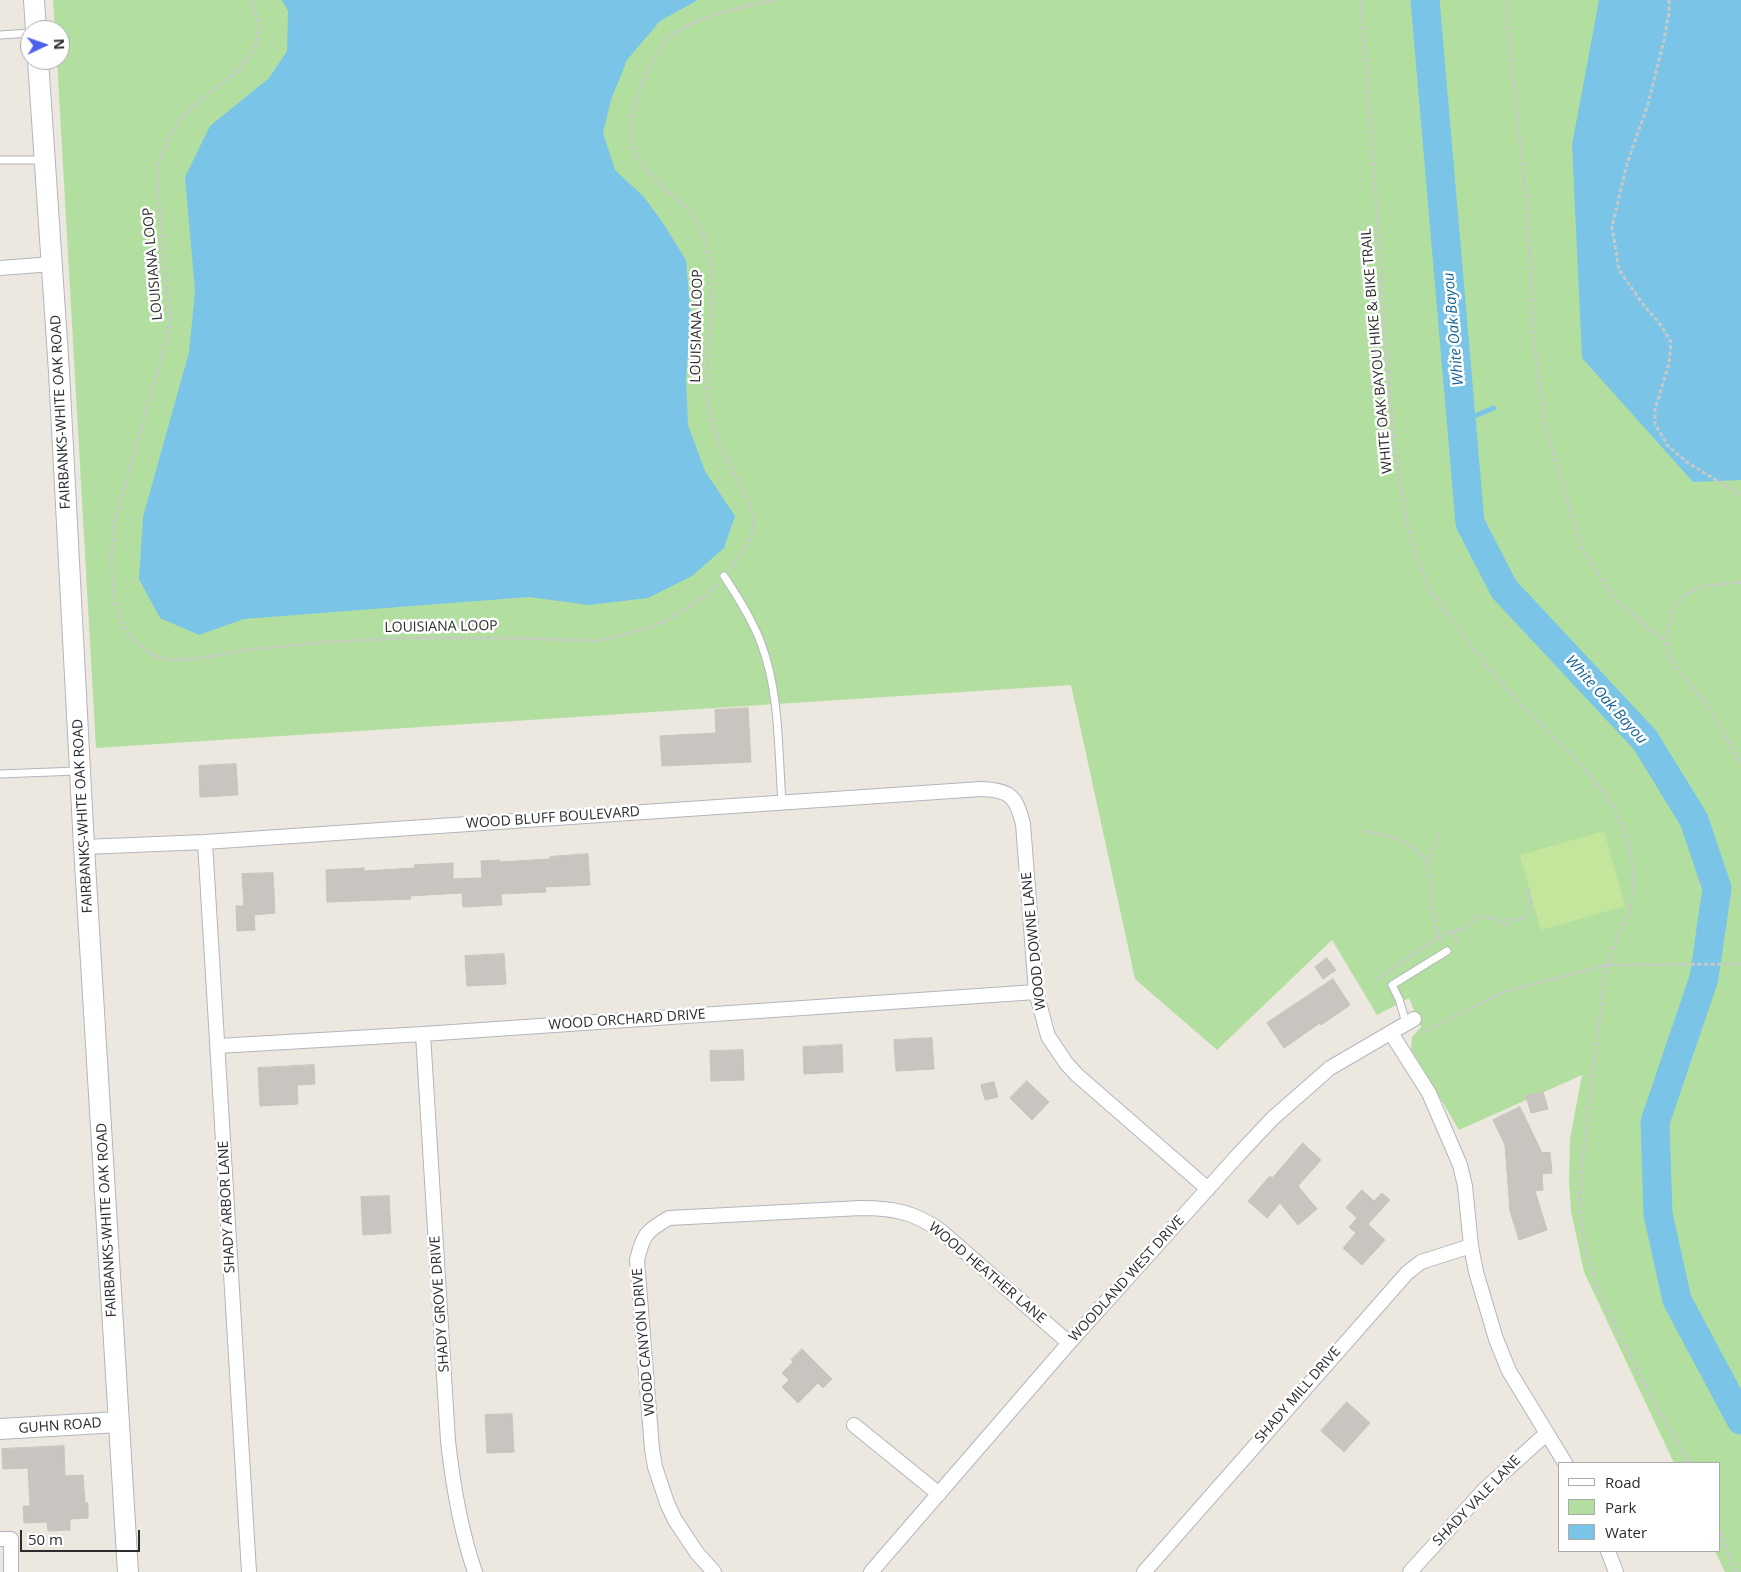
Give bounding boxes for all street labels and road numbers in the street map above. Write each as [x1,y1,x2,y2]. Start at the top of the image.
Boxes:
street label: LOUISIANA LOOP [140,207,166,321]
street label: WHITE OAK BAYOU HIKE & BIKE TRAIL [1358,228,1396,474]
street label: LOUISIANA LOOP [688,269,706,383]
street label: FAIRBANKS-WHITE OAK ROAD [48,314,74,510]
street label: LOUISIANA LOOP [384,618,498,636]
street label: FAIRBANKS-WHITE OAK ROAD [70,718,96,914]
street label: WOOD BLUFF BOULEVARD [465,804,641,832]
street label: WOOD DOWNE LANE [1018,871,1050,1011]
street label: WOOD ORCHARD DRIVE [548,1006,706,1034]
street label: FAIRBANKS-WHITE OAK ROAD [94,1122,120,1318]
street label: SHADY ARBOR LANE [215,1140,239,1274]
street label: WOODLAND WEST DRIVE [1066,1212,1188,1346]
street label: WOOD HEATHER LANE [925,1219,1049,1327]
street label: SHADY GROVE DRIVE [427,1235,453,1373]
street label: WOOD CANYON DRIVE [629,1267,659,1417]
street label: SHADY MILL DRIVE [1252,1343,1344,1447]
street label: GUHN ROAD [18,1415,102,1437]
street label: SHADY VALE LANE [1430,1452,1524,1550]

